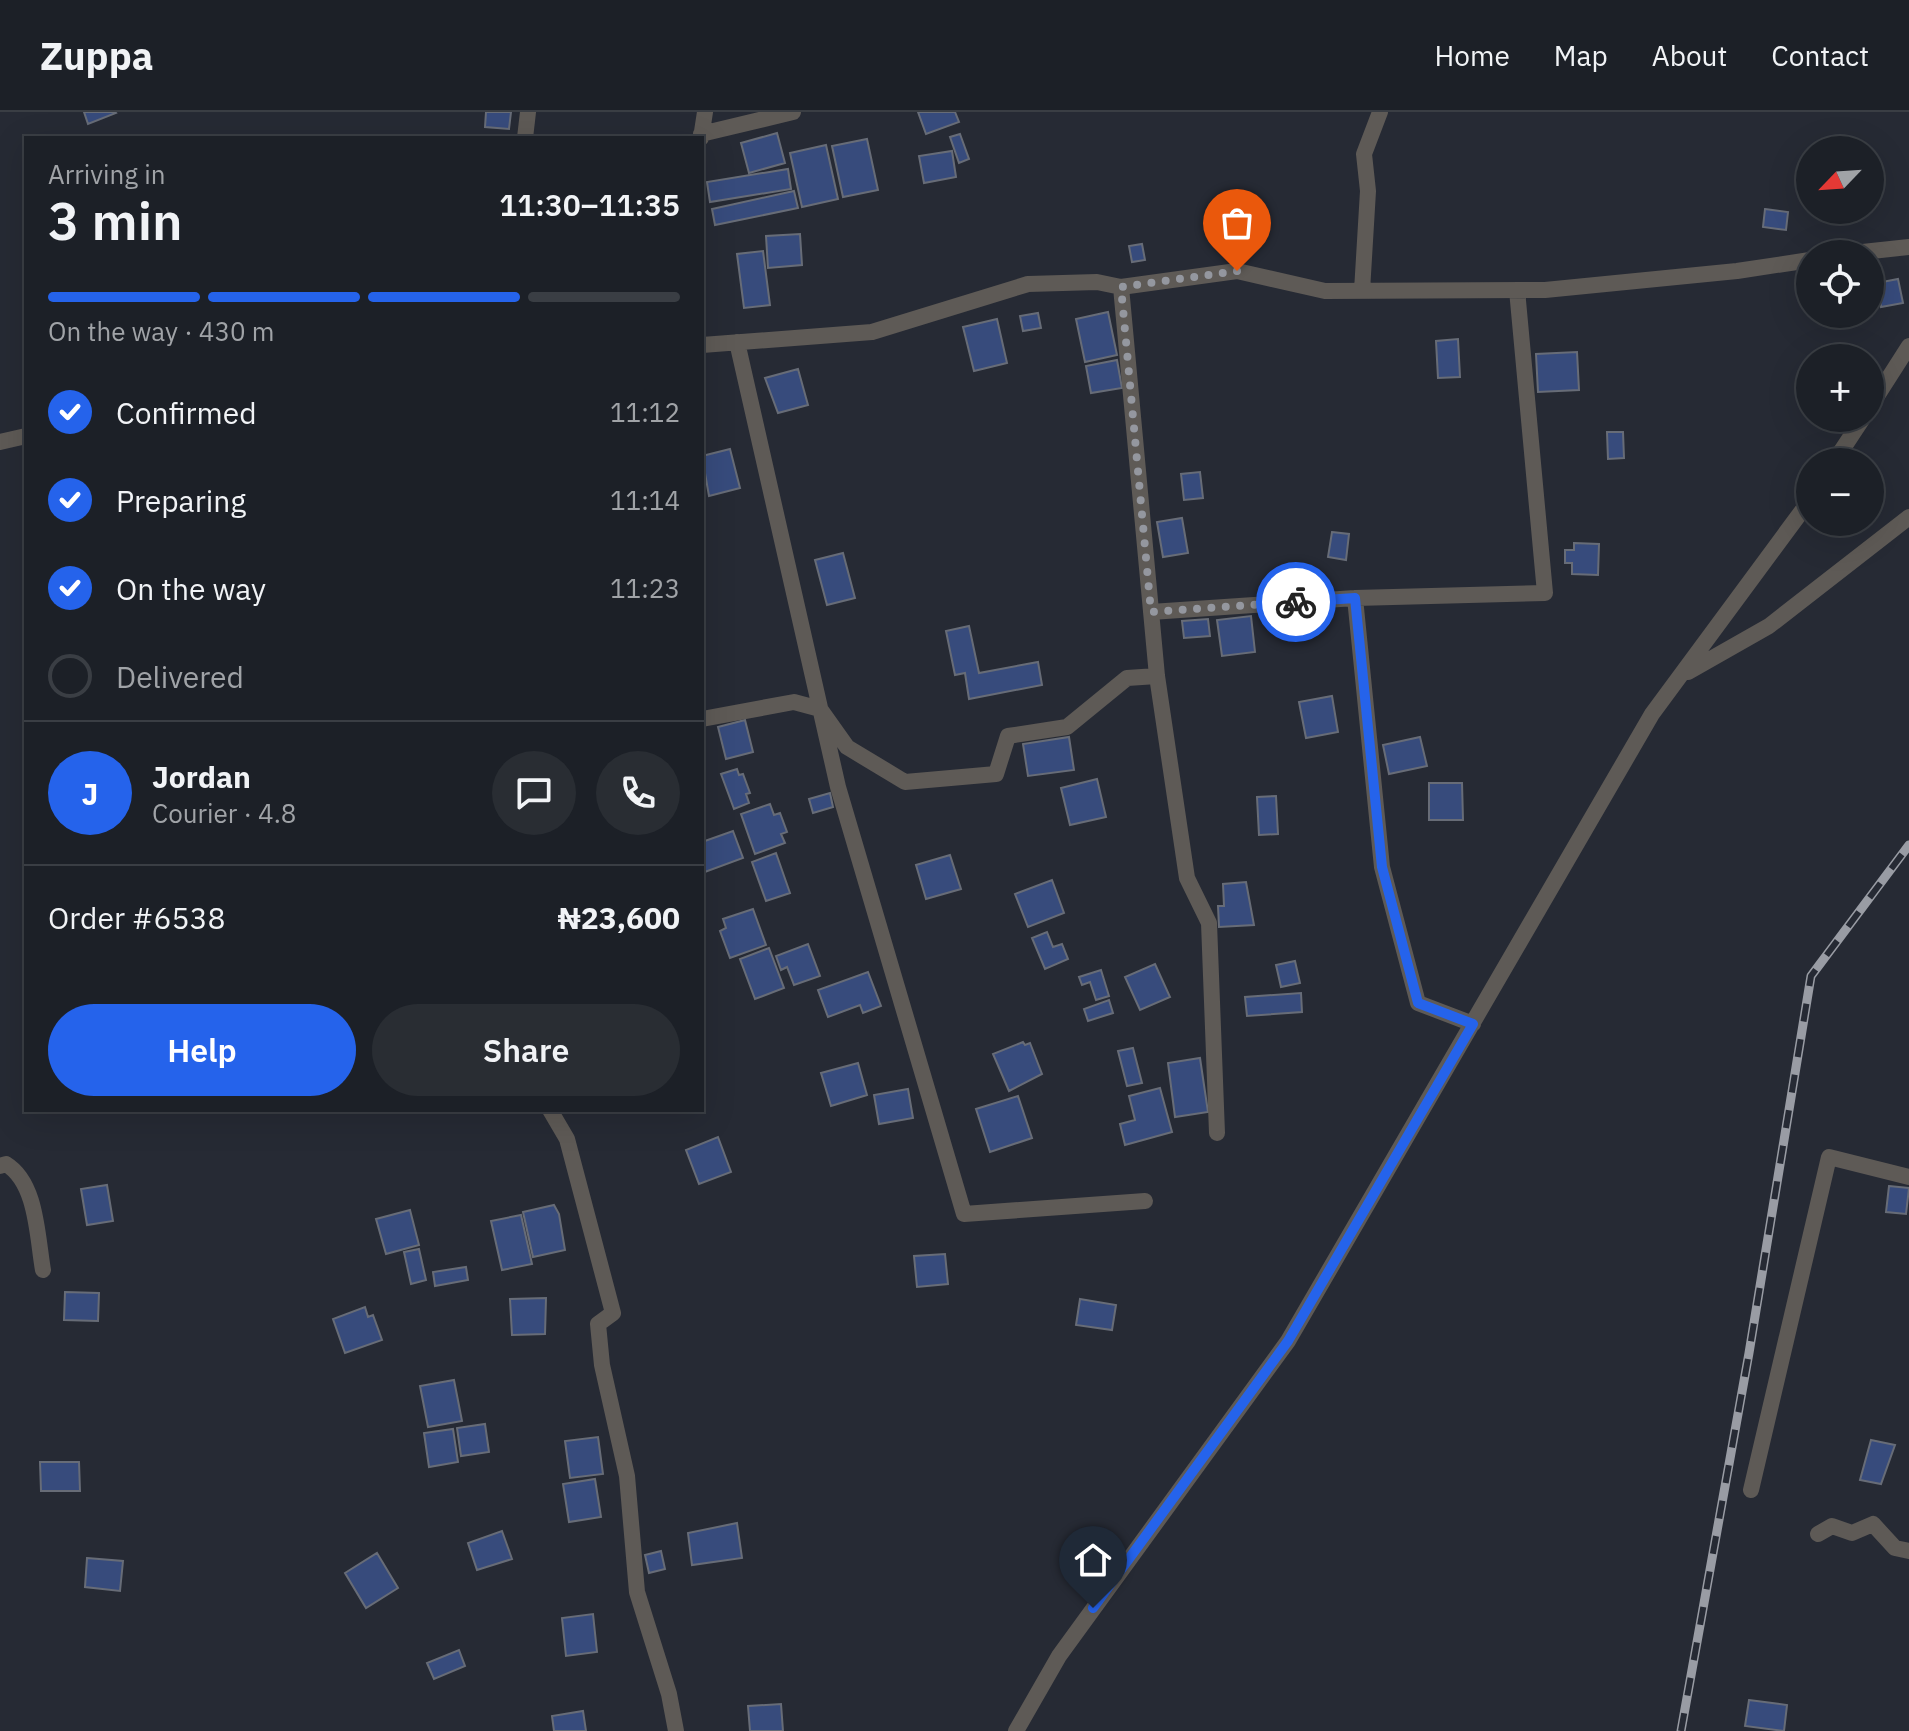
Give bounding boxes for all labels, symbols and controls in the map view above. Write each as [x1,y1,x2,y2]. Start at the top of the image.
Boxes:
text: Zuppa [40,31,153,80]
text: Home [1434,37,1510,74]
text: Map [1554,37,1608,74]
text: About [1652,37,1727,74]
text: Contact [1771,37,1869,74]
north arrow [1796,136,1884,224]
map controls [1796,136,1884,536]
text: Arriving in [48,157,165,191]
text: 11:30–11:35 [499,185,680,224]
text: 3 min [48,187,183,254]
pin [1203,189,1271,271]
icon: bag [1215,201,1259,245]
button: locate [1796,240,1884,328]
text: On the way · 430 m [48,314,274,348]
button: + [1796,344,1884,432]
icon: check [48,390,92,434]
text: Confirmed [116,393,257,432]
text: 11:12 [610,395,680,429]
button: − [1796,448,1884,536]
icon: check [48,478,92,522]
text: Preparing [116,481,246,520]
text: 11:14 [610,483,680,517]
courier [1256,562,1336,642]
icon: check [48,566,92,610]
text: On the way [116,569,266,608]
text: 11:23 [610,571,680,605]
icon: bike [1274,580,1318,624]
text: Delivered [116,657,244,696]
button: chat [492,751,576,835]
button: phone [596,751,680,835]
text: Jordan [152,757,251,796]
text: J [82,774,98,813]
text: Courier · 4.8 [152,796,296,830]
text: Order #6538 [48,898,225,937]
text: ₦23,600 [557,898,680,937]
button: Help [48,1004,356,1096]
button: Share [372,1004,680,1096]
pin [1059,1526,1127,1608]
icon: home [1071,1538,1115,1582]

